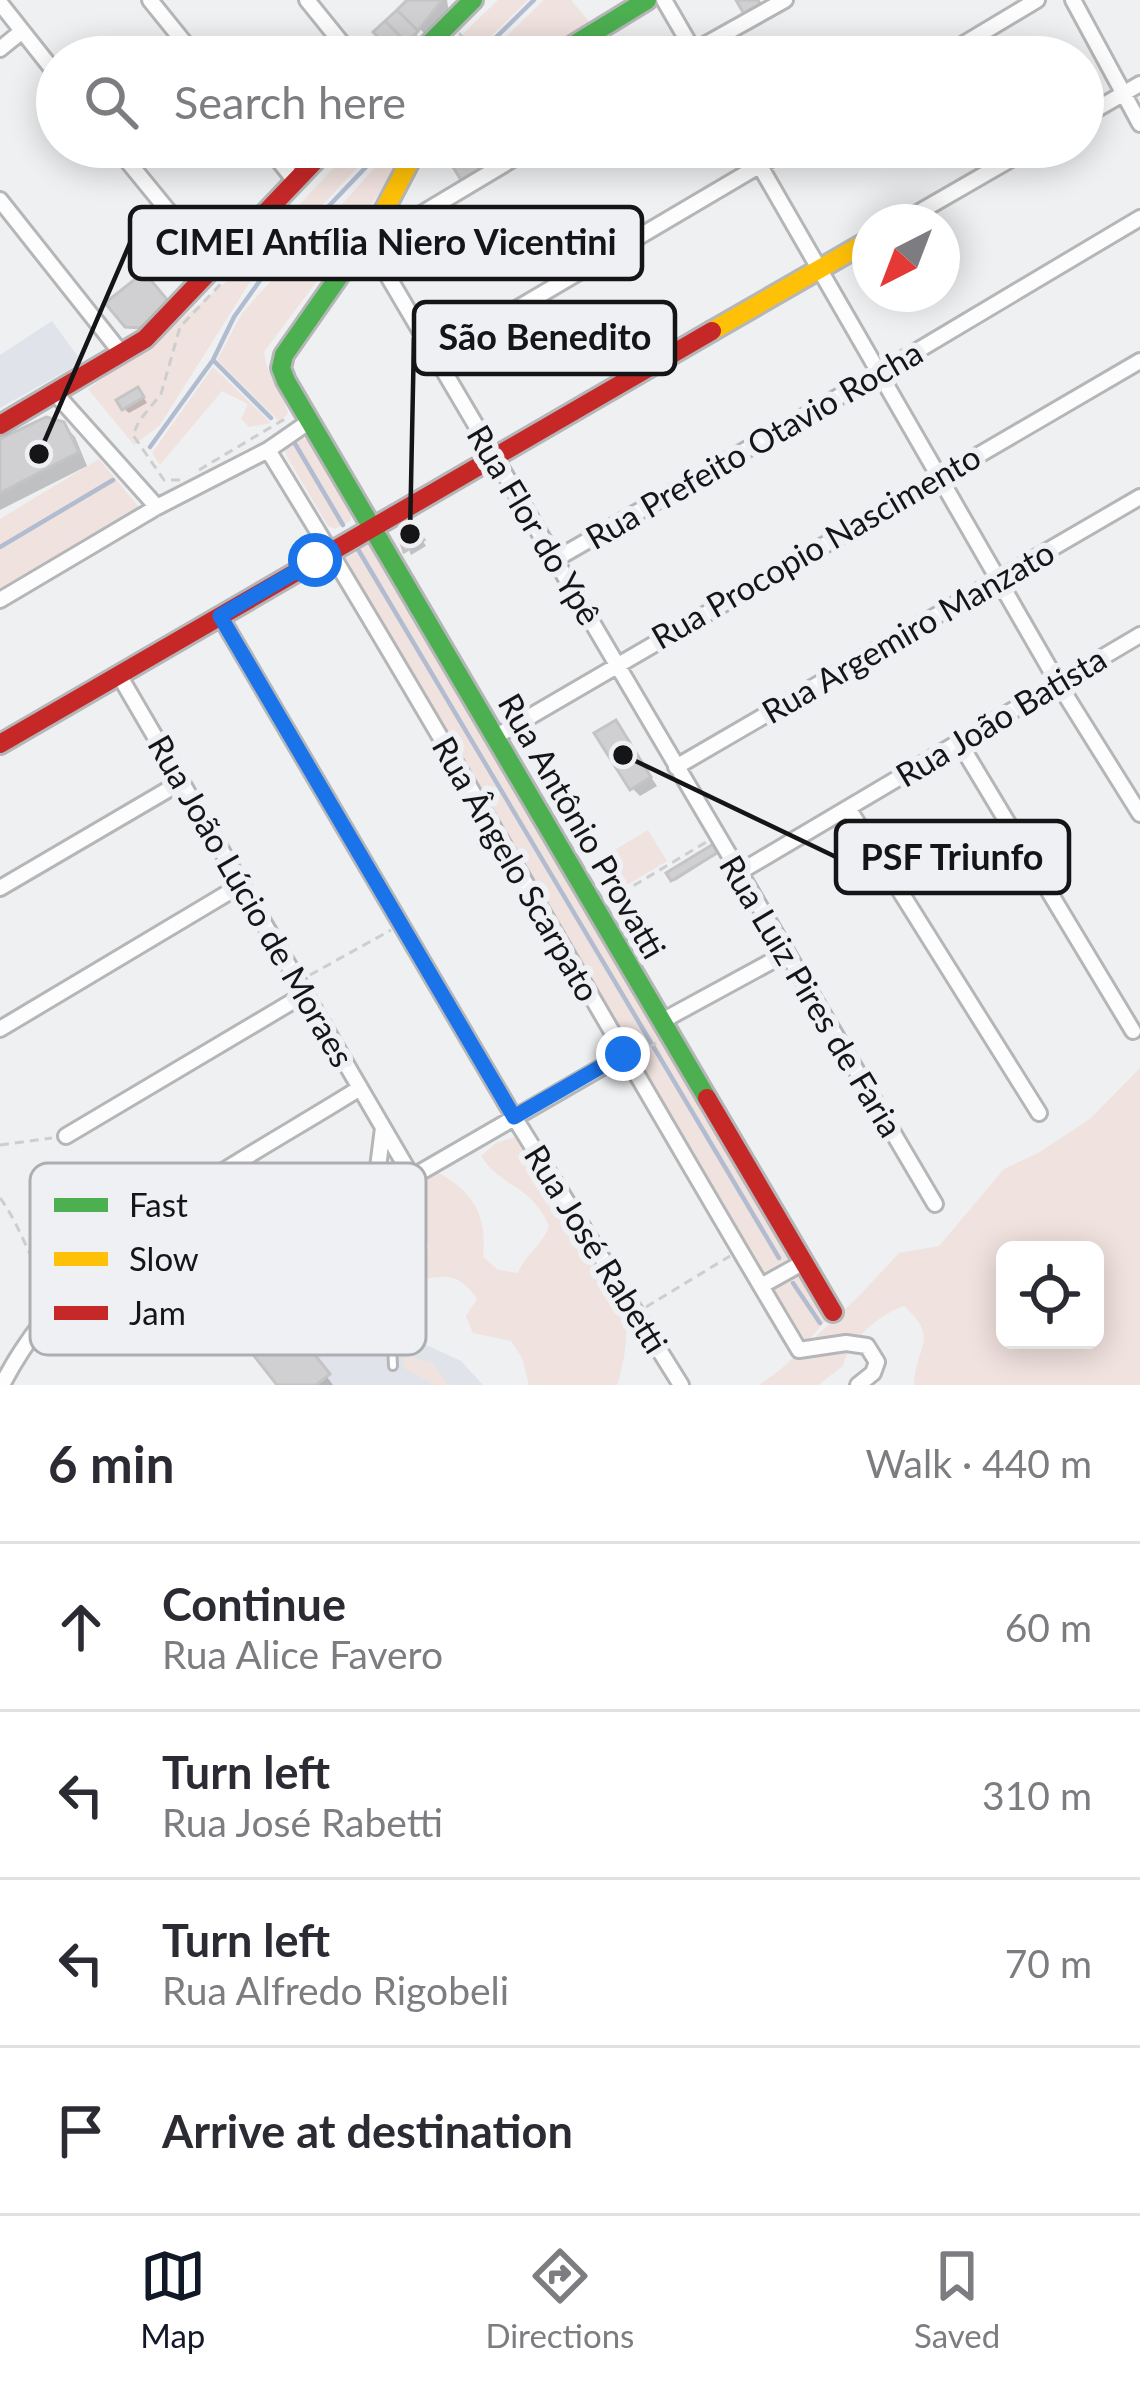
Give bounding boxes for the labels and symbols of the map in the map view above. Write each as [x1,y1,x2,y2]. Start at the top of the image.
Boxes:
north arrow [852,204,960,312]
callout: CIMEI Antília Niero Vicentini [130,207,642,279]
text: CIMEI Antília Niero Vicentini [155,219,617,263]
callout: São Benedito [414,302,675,374]
text: São Benedito [439,314,651,358]
street label: Rua Prefeito Otavio Rocha [578,331,929,557]
street label: Rua Flor do Ypê [460,417,610,632]
street label: Rua Procopio Nascimento [644,436,987,657]
street label: Rua Argemiro Manzato [754,531,1061,731]
route start [288,533,342,587]
street label: Rua João Batista [888,638,1113,795]
street label: Rua Antônio Provatti [491,686,675,965]
street label: Rua João Lúcio de Moraes [140,728,363,1073]
street label: Rua Ângelo Scarpato [425,729,609,1008]
callout: PSF Triunfo [836,821,1069,893]
text: PSF Triunfo [860,834,1044,878]
street label: Rua Luiz Pires de Faria [712,847,912,1144]
route end [596,1027,650,1081]
street label: Rua José Rabetti [517,1137,677,1360]
legend [30,1163,426,1355]
text: Fast [129,1184,188,1224]
text: Slow [129,1238,199,1278]
text: Jam [129,1292,186,1332]

